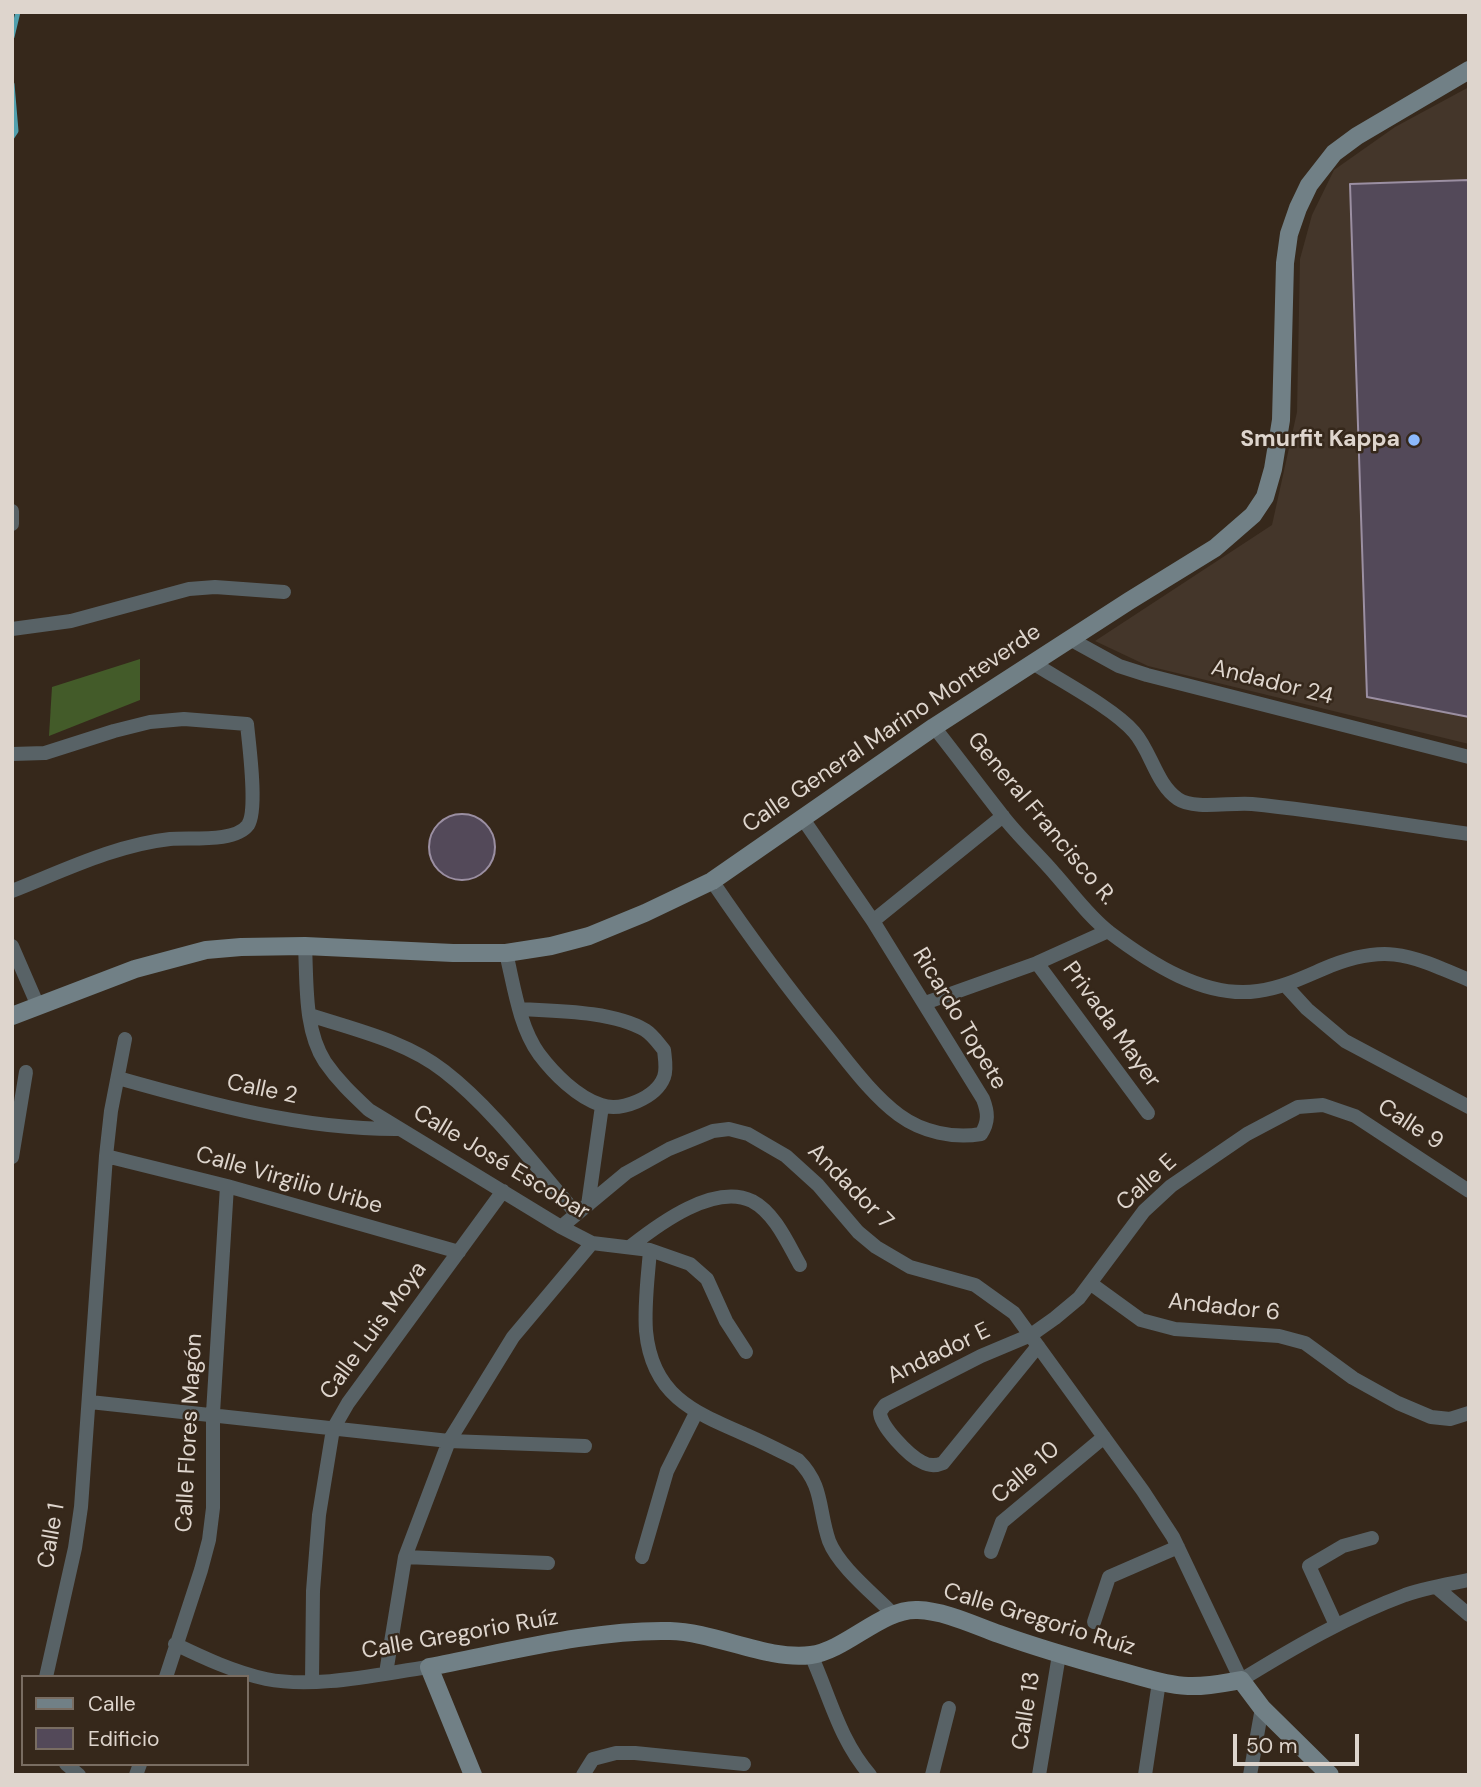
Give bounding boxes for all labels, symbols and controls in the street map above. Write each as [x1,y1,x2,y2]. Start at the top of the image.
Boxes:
place label: Smurfit Kappa [1240,426,1400,454]
marker: Smurfit Kappa [1406,432,1422,448]
street label: Calle General Marino Monteverde [738,619,1046,839]
street label: Andador 24 [1208,655,1336,711]
street label: General Francisco R. [961,727,1121,911]
street label: Ricardo Topete [906,943,1012,1095]
street label: Privada Mayer [1056,957,1166,1093]
street label: Calle 2 [224,1069,300,1111]
street label: Calle 9 [1372,1094,1448,1156]
street label: Calle José Escobar [408,1099,594,1227]
street label: Andador 7 [801,1138,899,1236]
street label: Calle Virgilio Uribe [192,1141,386,1221]
street label: Calle E [1111,1149,1183,1217]
street label: Calle Luis Moya [315,1257,433,1405]
street label: Andador 6 [1167,1288,1281,1328]
street label: Andador E [883,1317,995,1391]
street label: Calle Flores Magón [171,1333,209,1533]
street label: Calle 10 [986,1436,1066,1510]
street label: Calle 1 [33,1501,71,1571]
street label: Calle Gregorio Ruíz [940,1578,1138,1662]
street label: Calle Gregorio Ruíz [359,1604,561,1666]
street label: Calle 13 [1007,1670,1047,1752]
legend [21,1675,248,1766]
text: Calle [88,1690,136,1718]
scale bar [1236,1720,1362,1764]
text: Edificio [88,1725,159,1753]
text: 50 m [1246,1732,1297,1760]

